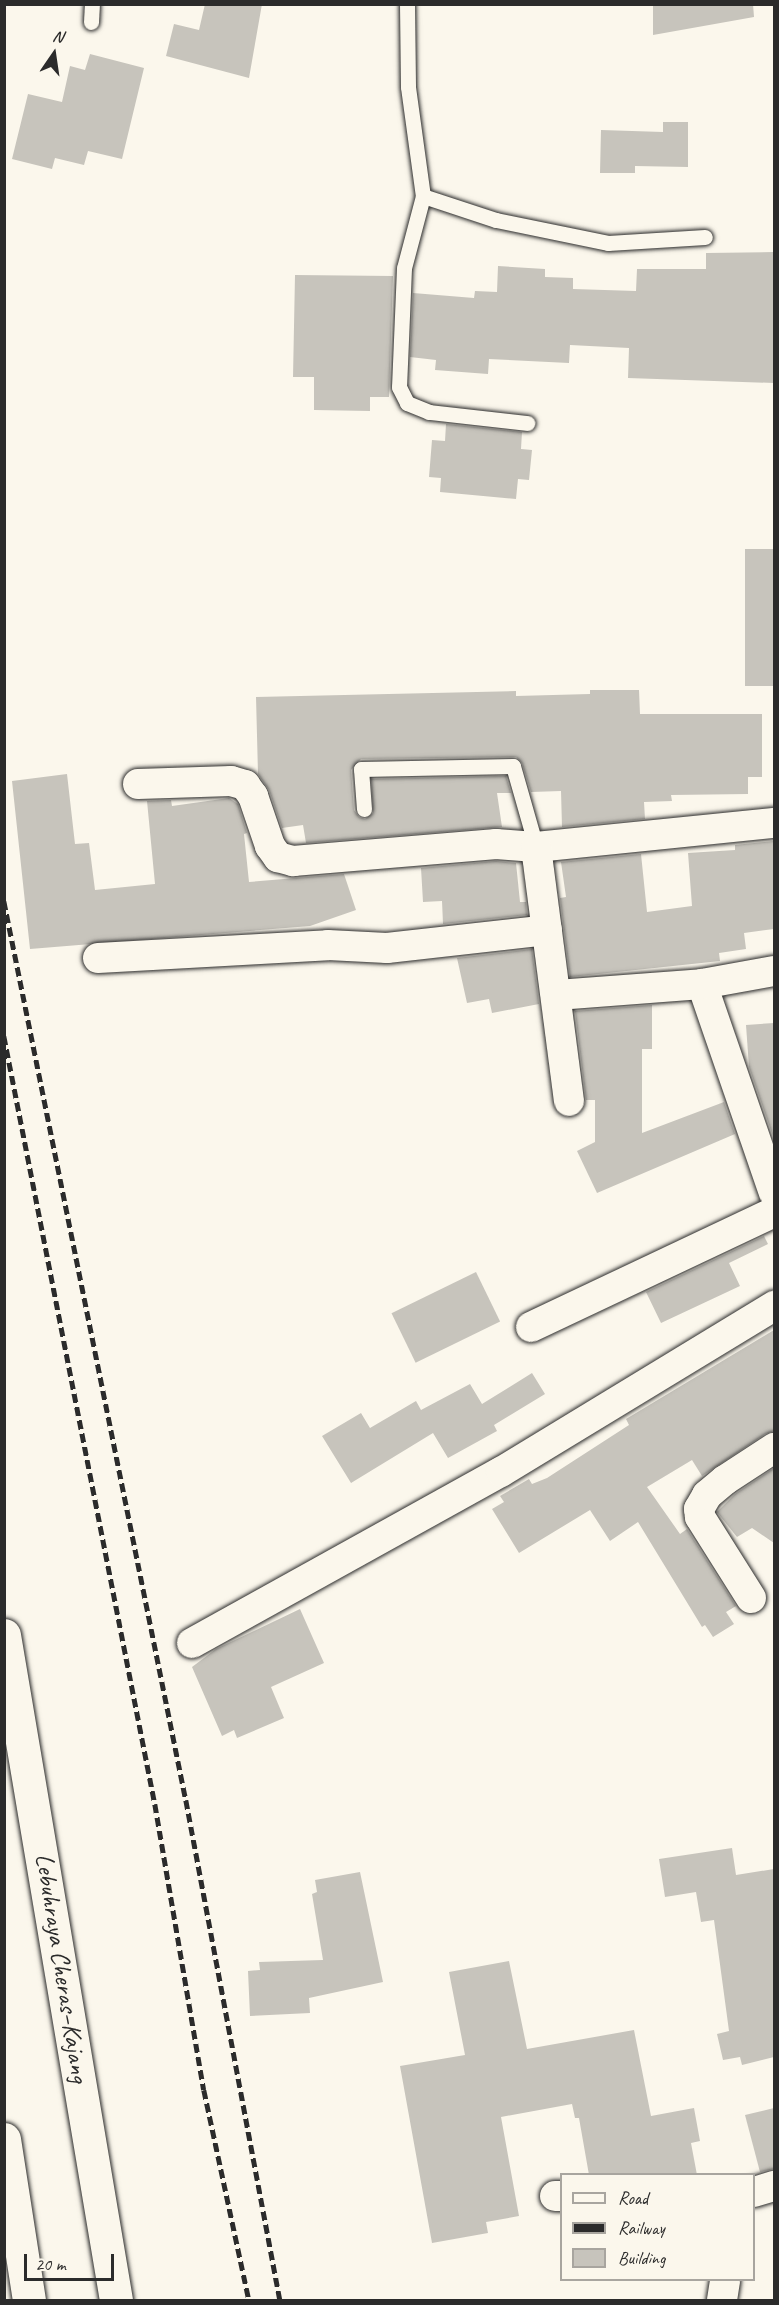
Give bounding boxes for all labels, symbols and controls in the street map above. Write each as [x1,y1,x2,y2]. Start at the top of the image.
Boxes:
north arrow [24,24,84,84]
text: N [51,26,65,47]
street label: Lebuhraya Cheras–Kajang [28,1851,96,2085]
legend [560,2173,755,2281]
text: Road [618,2187,648,2209]
text: Railway [618,2217,665,2239]
scale bar [27,2242,117,2280]
text: Building [618,2247,665,2269]
text: 20 m [35,2253,66,2275]

